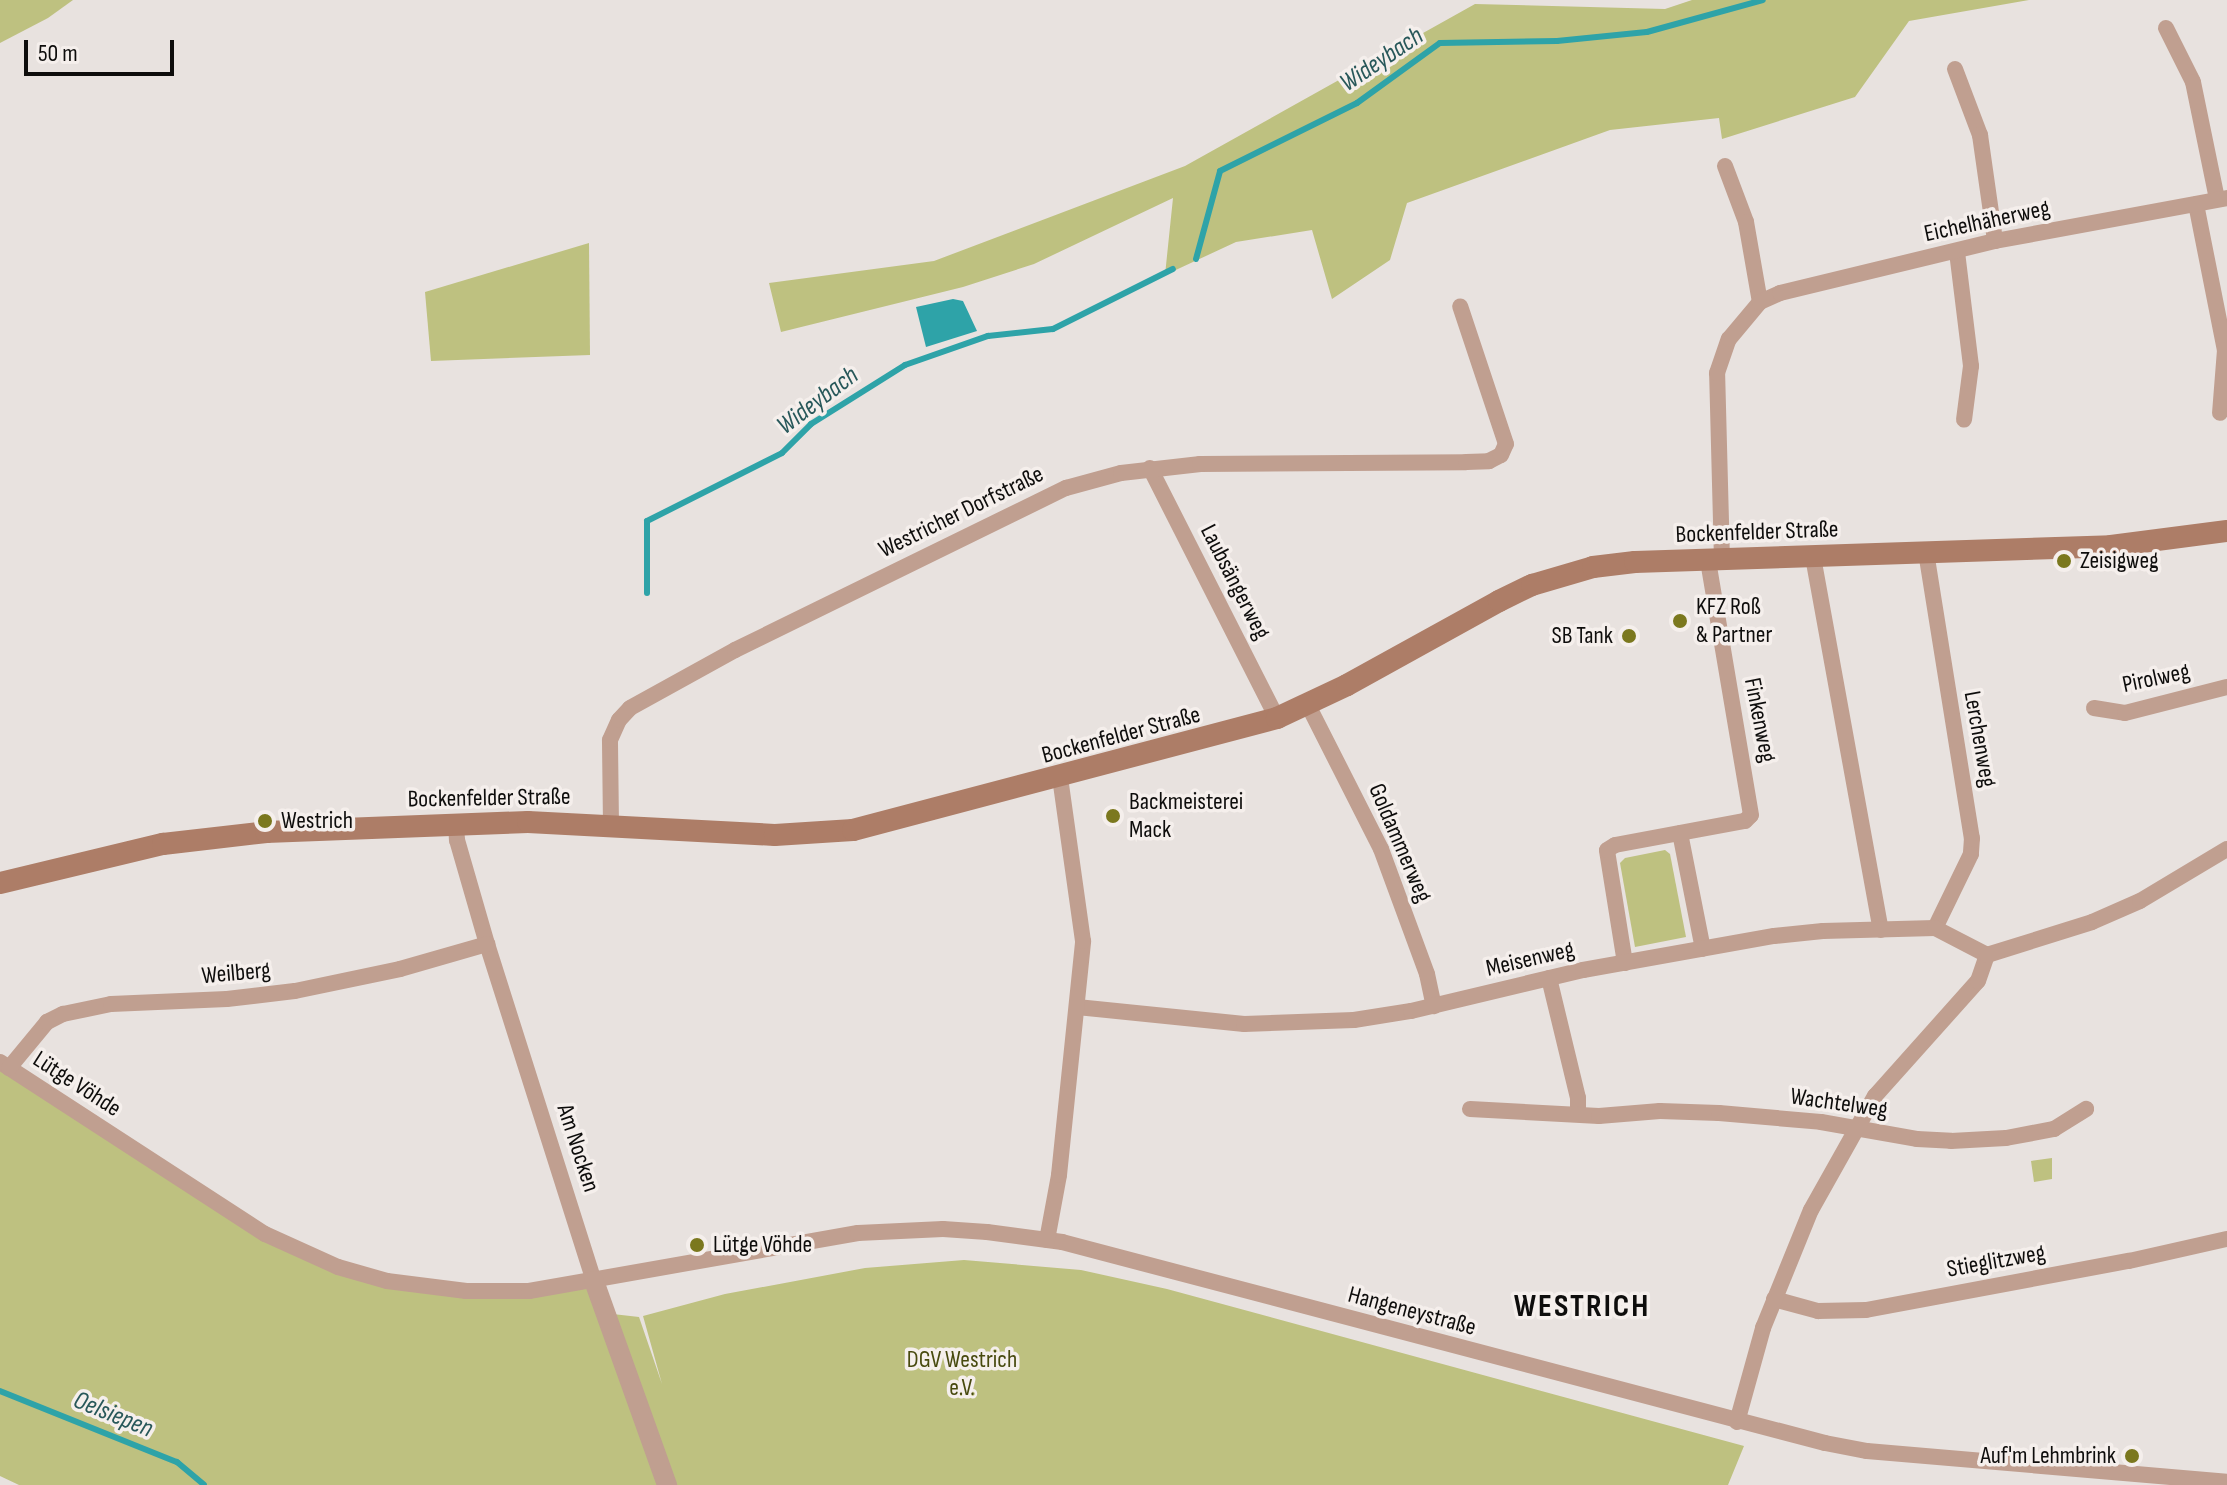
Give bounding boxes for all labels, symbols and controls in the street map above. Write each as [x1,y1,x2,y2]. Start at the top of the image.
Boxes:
water label: Wideybach [1334,21,1430,99]
scale bar [28,24,178,74]
text: 50 m [38,39,78,68]
street label: Eichelhäherweg [1922,194,2052,248]
water label: Wideybach [771,360,865,442]
street label: Westricher Dorfstraße [874,460,1048,564]
street label: Bockenfelder Straße [1675,515,1839,549]
street label: Laubsängerweg [1194,520,1276,644]
place label: Zeisigweg [2080,547,2159,575]
marker: Zeisigweg [2055,552,2073,570]
place label: KFZ Roß & Partner [1696,593,1772,649]
marker: KFZ Roß & Partner [1671,612,1689,630]
place label: SB Tank [1551,622,1613,650]
marker: SB Tank [1620,627,1638,645]
street label: Pirolweg [2120,657,2192,699]
street label: Finkenweg [1738,675,1782,765]
street label: Lerchenweg [1957,689,2003,789]
street label: Bockenfelder Straße [1039,700,1203,770]
street label: Goldammerweg [1362,779,1438,907]
street label: Bockenfelder Straße [407,782,571,814]
place label: Backmeisterei Mack [1129,788,1243,844]
place label: Westrich [281,807,353,835]
marker: Backmeisterei Mack [1104,807,1122,825]
marker: Westrich [256,812,274,830]
street label: Meisenweg [1483,935,1577,983]
street label: Weilberg [200,956,272,990]
street label: Lütge Vöhde [28,1045,126,1123]
street label: Wachtelweg [1788,1082,1890,1124]
street label: Am Nocken [550,1101,606,1195]
place label: Lütge Vöhde [713,1231,812,1259]
marker: Lütge Vöhde [688,1236,706,1254]
street label: Stieglitzweg [1945,1238,2047,1284]
street label: Hangeneystraße [1345,1280,1479,1342]
district label: WESTRICH [1514,1288,1650,1326]
park label: DGV Westrich e.V. [907,1346,1017,1402]
water label: Oelsiepen [69,1385,157,1445]
place label: Auf'm Lehmbrink [1981,1442,2116,1470]
marker: Auf'm Lehmbrink [2123,1447,2141,1465]

